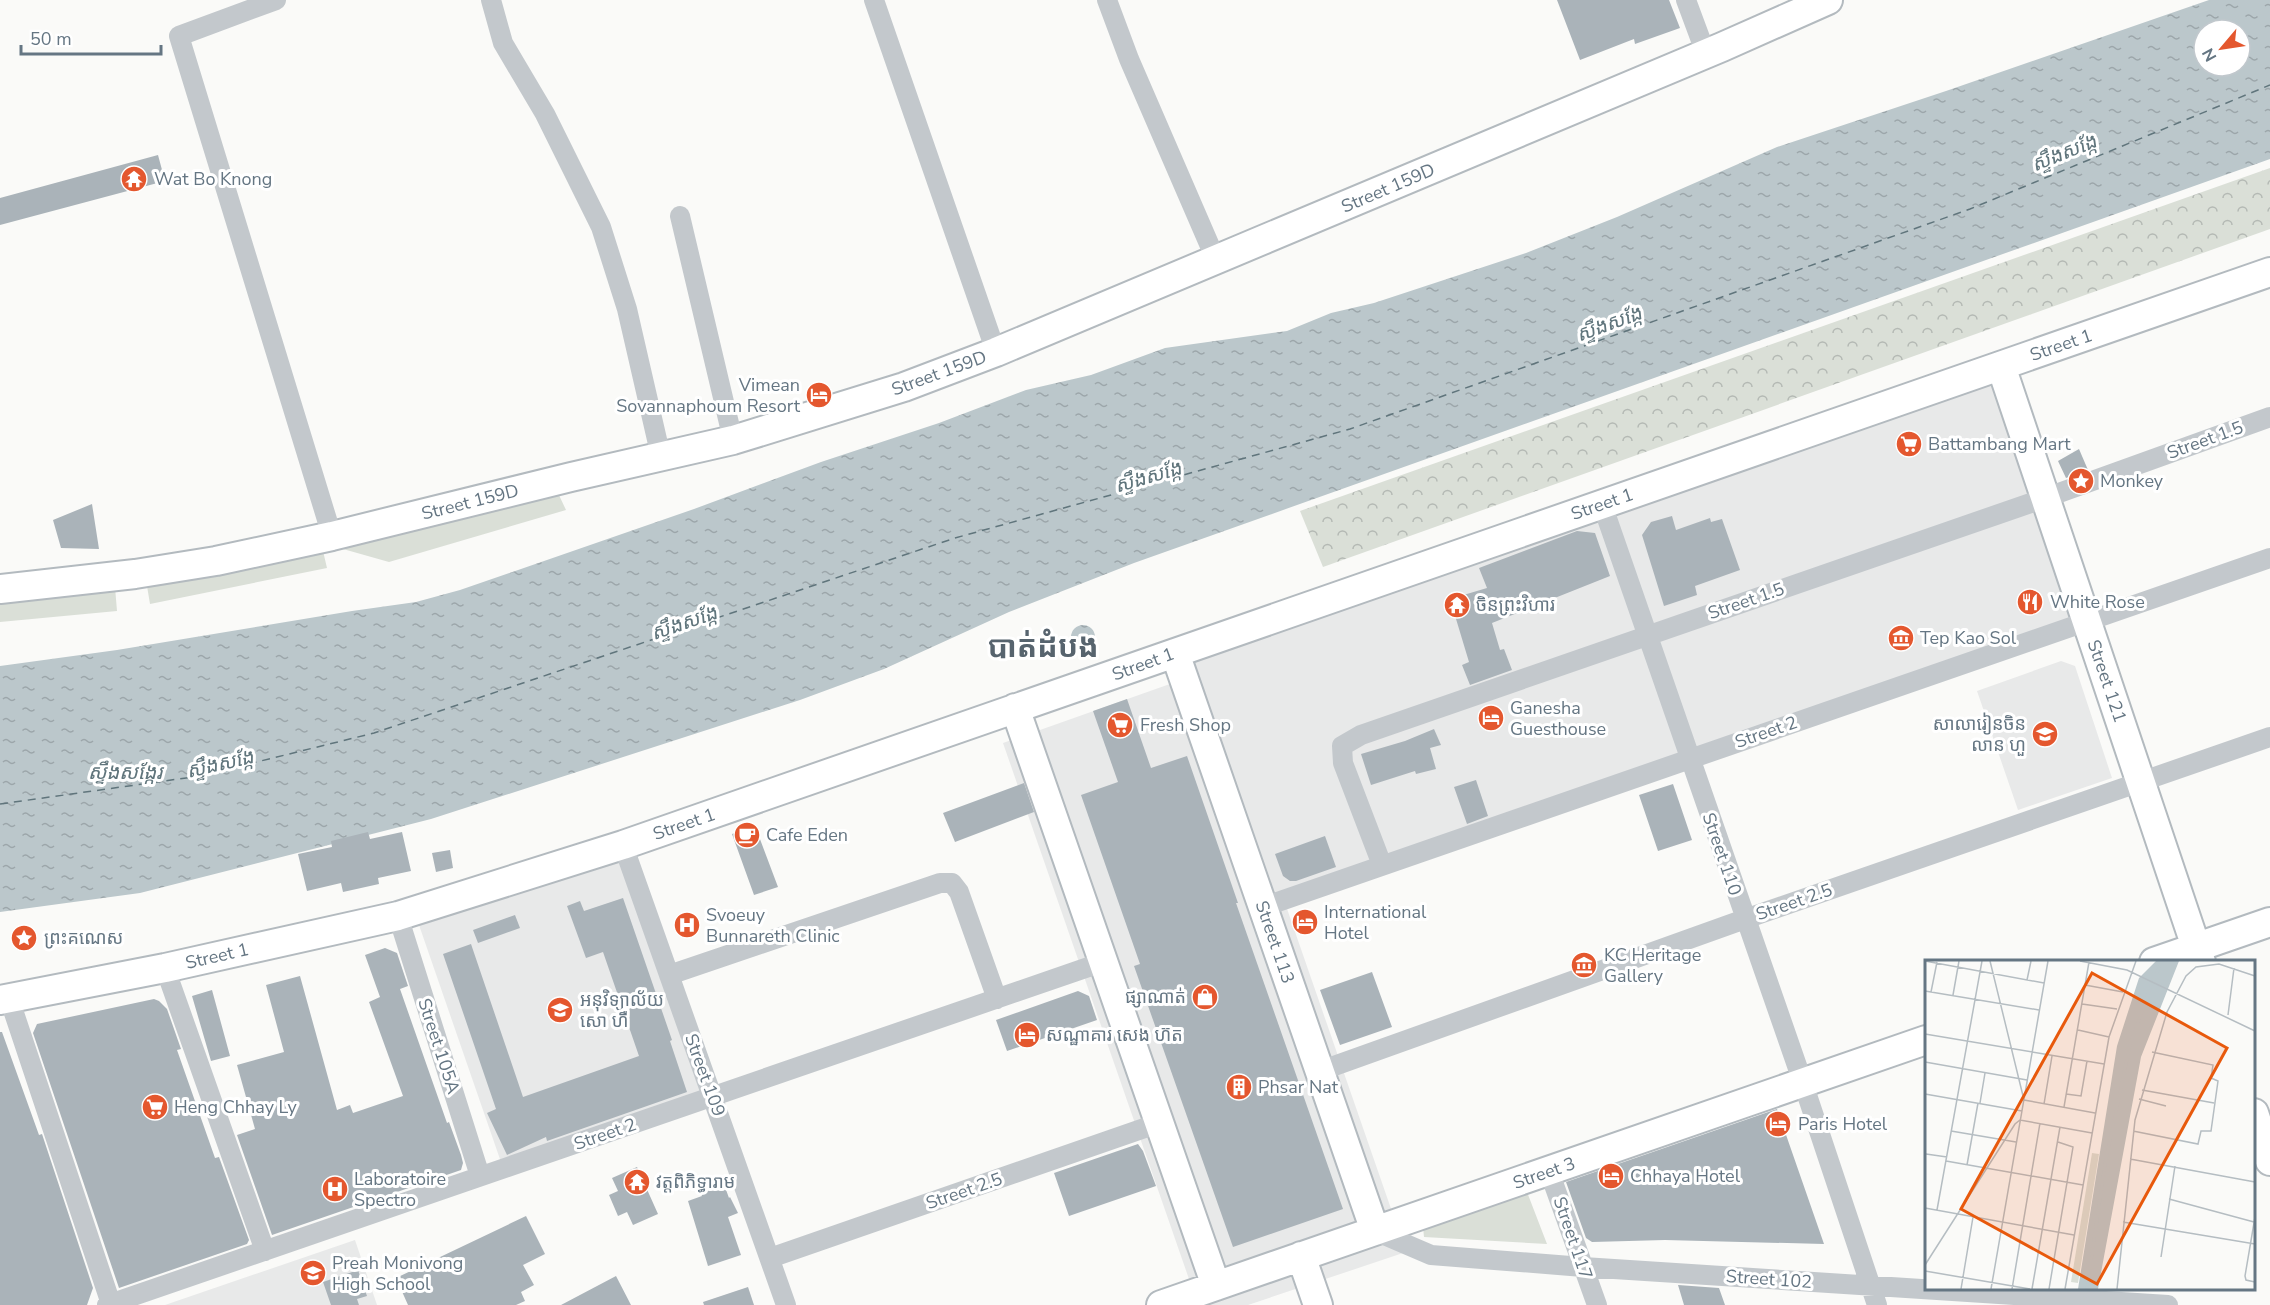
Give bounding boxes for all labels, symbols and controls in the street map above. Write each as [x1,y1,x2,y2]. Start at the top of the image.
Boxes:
scale bar [21,18,160,56]
north arrow [2192,18,2252,78]
text: 50 m [30,27,72,51]
text: N [2197,44,2222,65]
water label: ស្ទឹងសង្កែ [2027,128,2101,178]
street label: Street 159D [1338,158,1438,218]
temple icon: Wat Bo Knong [119,164,149,194]
place label: Wat Bo Knong [154,167,272,191]
water label: ស្ទឹងសង្កែ [1572,300,1646,348]
street label: Street 1 [2027,323,2095,367]
street label: Street 159D [888,345,990,401]
place label: Vimean Sovannaphoum Resort [616,373,801,418]
hotel icon: Vimean Sovannaphoum Resort [804,380,834,410]
street label: Street 1.5 [2164,415,2246,465]
supermarket icon: Battambang Mart [1894,429,1924,459]
place label: Battambang Mart [1928,432,2071,456]
water label: ស្ទឹងសង្កែ [1111,455,1185,499]
place icon: Monkey [2066,466,2096,496]
place label: Monkey [2100,469,2164,493]
street label: Street 159D [419,478,521,526]
street label: Street 1 [1568,482,1636,526]
street label: Street 1.5 [1705,577,1787,625]
restaurant icon: White Rose [2015,587,2045,617]
temple icon: ចិនព្រះវិហារ [1442,590,1472,620]
place label: White Rose [2050,590,2145,614]
place label: ចិនព្រះវិហារ [1476,593,1555,617]
water label: ស្ទឹងសង្កែ [647,599,721,647]
museum icon: Tep Kao Sol [1886,623,1916,653]
place label: Tep Kao Sol [1920,626,2017,650]
district label: បាត់ដំបង [987,627,1099,668]
street label: Street 121 [2082,636,2132,726]
street label: Street 1 [1109,642,1177,686]
place label: Ganesha Guesthouse [1510,696,1606,741]
hotel icon: Ganesha Guesthouse [1476,703,1506,733]
supermarket icon: Fresh Shop [1105,710,1135,740]
street label: Street 2 [1732,710,1800,754]
place label: សាលារៀនចិន លាន ហួ [1933,712,2026,757]
place label: Fresh Shop [1140,713,1231,737]
school or university icon: សាលារៀនចិន លាន ហួ [2030,719,2060,749]
water label: ស្ទឹងសង្កែ [184,743,257,785]
water label: ស្ទឹងសង្កែរ [88,759,164,786]
street label: Street 1 [650,802,718,846]
street label: Street 110 [1697,809,1747,899]
cafe icon: Cafe Eden [732,820,762,850]
place label: Cafe Eden [766,823,848,847]
street label: Street 2.5 [1753,878,1835,926]
street label: Street 113 [1250,897,1300,987]
place label: International Hotel [1324,900,1427,945]
place label: Svoeuy Bunnareth Clinic [706,903,840,948]
hotel icon: International Hotel [1290,907,1320,937]
hospital icon: Svoeuy Bunnareth Clinic [672,910,702,940]
place icon: ព្រះគណេស [9,923,39,953]
place label: ព្រះគណេស [44,926,123,950]
street label: Street 1 [183,937,251,975]
place label: KC Heritage Gallery [1604,943,1701,988]
museum icon: KC Heritage Gallery [1569,950,1599,980]
inset map [1925,960,2255,1290]
shop icon: ផ្សាណាត់ [1190,982,1220,1012]
place label: ផ្សាណាត់ [1125,985,1186,1009]
place label: អនុវិទ្យាល័យ សោ ហឺ [580,988,664,1033]
street label: Street 105A [412,995,466,1097]
school or university icon: អនុវិទ្យាល័យ សោ ហឺ [545,995,575,1025]
hotel icon: សណ្ឋាគារ សេង ហ៊ត [1012,1020,1042,1050]
place label: សណ្ឋាគារ សេង ហ៊ត [1046,1023,1183,1047]
street label: Street 109 [679,1030,731,1120]
building icon: Phsar Nat [1224,1072,1254,1102]
place label: Phsar Nat [1258,1075,1339,1099]
supermarket icon: Heng Chhay Ly [140,1092,170,1122]
place label: Heng Chhay Ly [174,1095,298,1119]
hotel icon: Paris Hotel [1763,1109,1793,1139]
street label: Street 2 [571,1112,639,1156]
place label: Paris Hotel [1798,1112,1888,1136]
street label: Street 3 [1510,1151,1578,1195]
hotel icon: Chhaya Hotel [1596,1161,1626,1191]
place label: Chhaya Hotel [1630,1164,1741,1188]
place label: Laboratoire Spectro [354,1167,446,1212]
temple icon: វត្តពិភិទ្ធារាម [622,1167,652,1197]
street label: Street 2.5 [923,1167,1005,1215]
place label: វត្តពិភិទ្ធារាម [656,1170,735,1194]
hospital icon: Laboratoire Spectro [320,1174,350,1204]
street label: Street 117 [1548,1193,1598,1283]
place label: Preah Monivong High School [332,1251,463,1296]
school or university icon: Preah Monivong High School [298,1258,328,1288]
street label: Street 102 [1725,1264,1813,1294]

